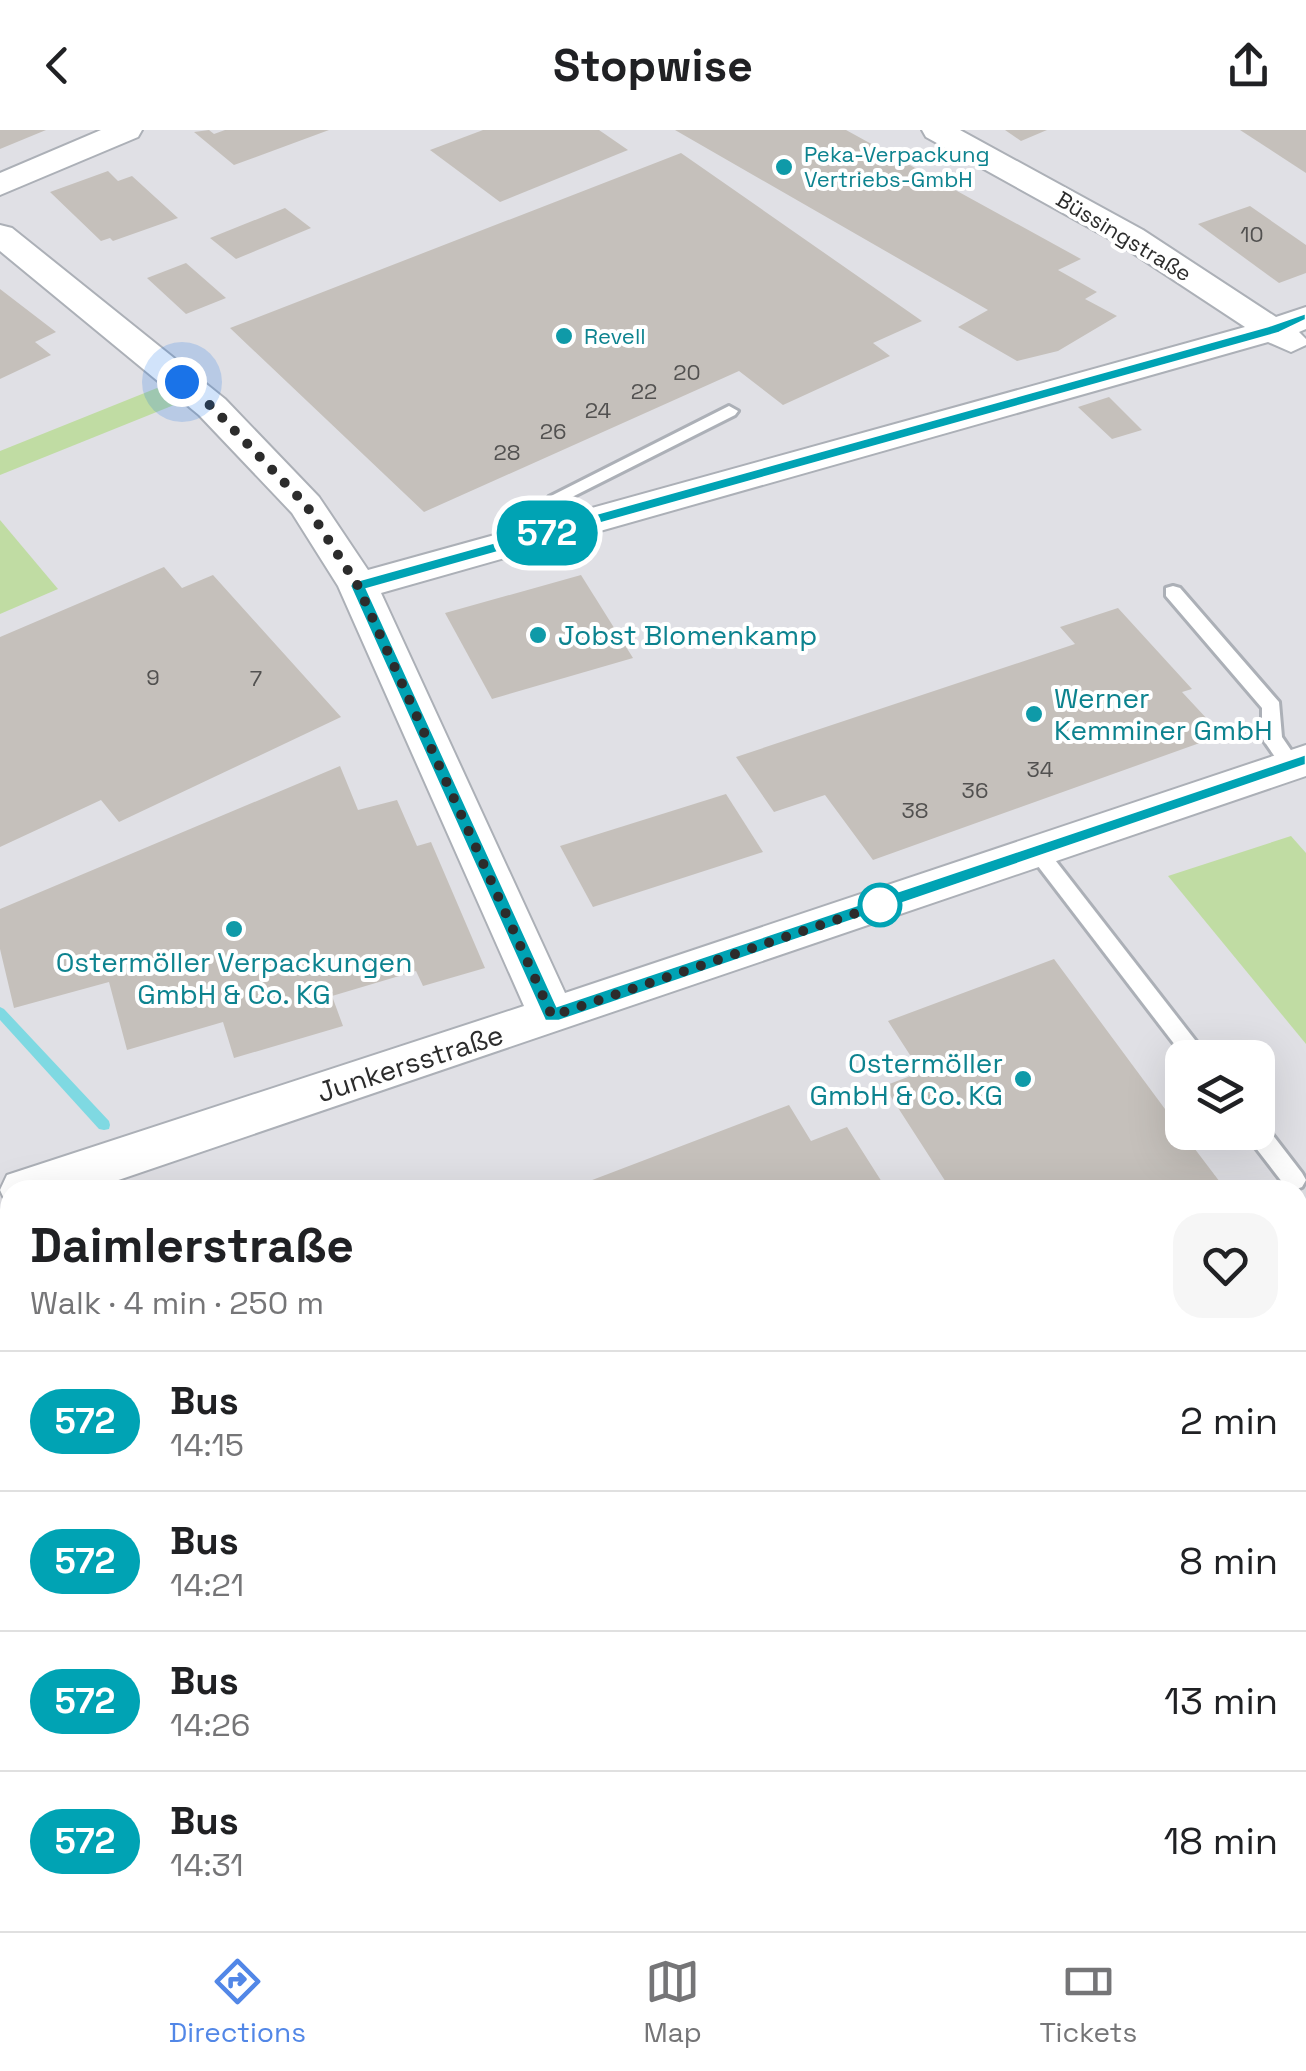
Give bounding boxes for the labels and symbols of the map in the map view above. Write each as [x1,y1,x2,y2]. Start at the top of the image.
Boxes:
place label: Peka-Verpackung Vertriebs-GmbH [804,140,990,193]
marker: Peka-Verpackung Vertriebs-GmbH [773,156,795,178]
street label: Büssingstraße [1051,185,1197,287]
house number: 10 [1240,220,1264,248]
place label: Revell [584,322,646,350]
marker: Revell [553,325,575,347]
your location [157,357,207,407]
house number: 20 [673,358,701,386]
house number: 22 [631,377,657,405]
house number: 24 [585,396,611,424]
house number: 26 [540,417,566,445]
house number: 28 [494,438,520,466]
line badge: 572 [490,500,604,566]
place label: Jobst Blomenkamp [558,617,817,653]
marker: Jobst Blomenkamp [527,624,549,646]
house number: 9 [146,663,160,691]
house number: 7 [250,664,262,692]
place label: Werner Kemminer GmbH [1054,680,1273,748]
marker: Werner Kemminer GmbH [1023,703,1045,725]
house number: 34 [1026,755,1054,783]
house number: 36 [962,776,988,804]
house number: 38 [902,796,929,824]
unlabelled marker [859,884,901,926]
marker: Ostermöller Verpackungen GmbH & Co. KG [223,918,245,940]
place label: Ostermöller Verpackungen GmbH & Co. KG [56,944,412,1012]
street label: Junkersstraße [312,1016,508,1110]
place label: Ostermöller GmbH & Co. KG [810,1045,1003,1113]
marker: Ostermöller GmbH & Co. KG [1012,1068,1034,1090]

